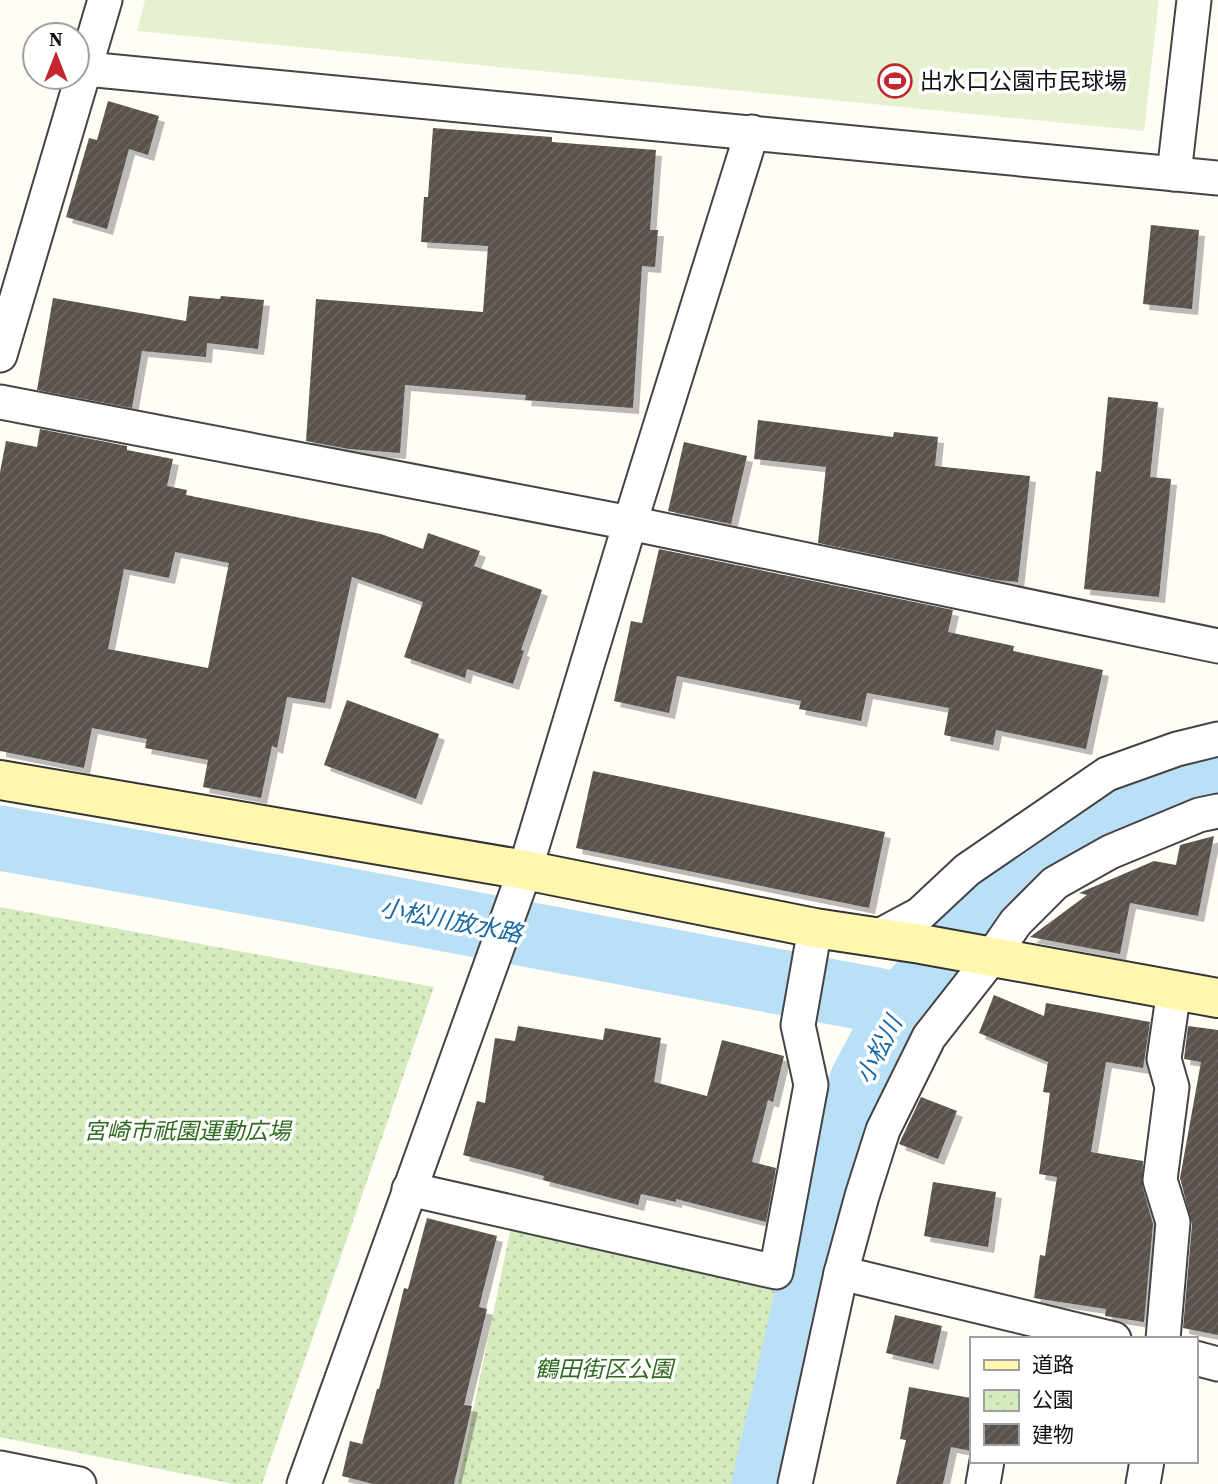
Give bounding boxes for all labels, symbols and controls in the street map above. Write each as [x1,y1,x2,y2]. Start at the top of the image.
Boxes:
north arrow [21,21,91,91]
text: N [49,26,63,52]
sports icon: 出水口公園市民球場 [876,62,914,100]
place label: 出水口公園市民球場 [920,65,1127,97]
water label: 小松川放水路 [377,891,527,951]
water label: 小松川 [848,1008,911,1089]
park label: 宮崎市祇園運動広場 [84,1115,294,1147]
legend [970,1337,1197,1463]
text: 道路 [1032,1350,1074,1379]
park label: 鶴田街区公園 [535,1353,676,1385]
text: 公園 [1032,1385,1074,1414]
text: 建物 [1032,1420,1074,1449]

